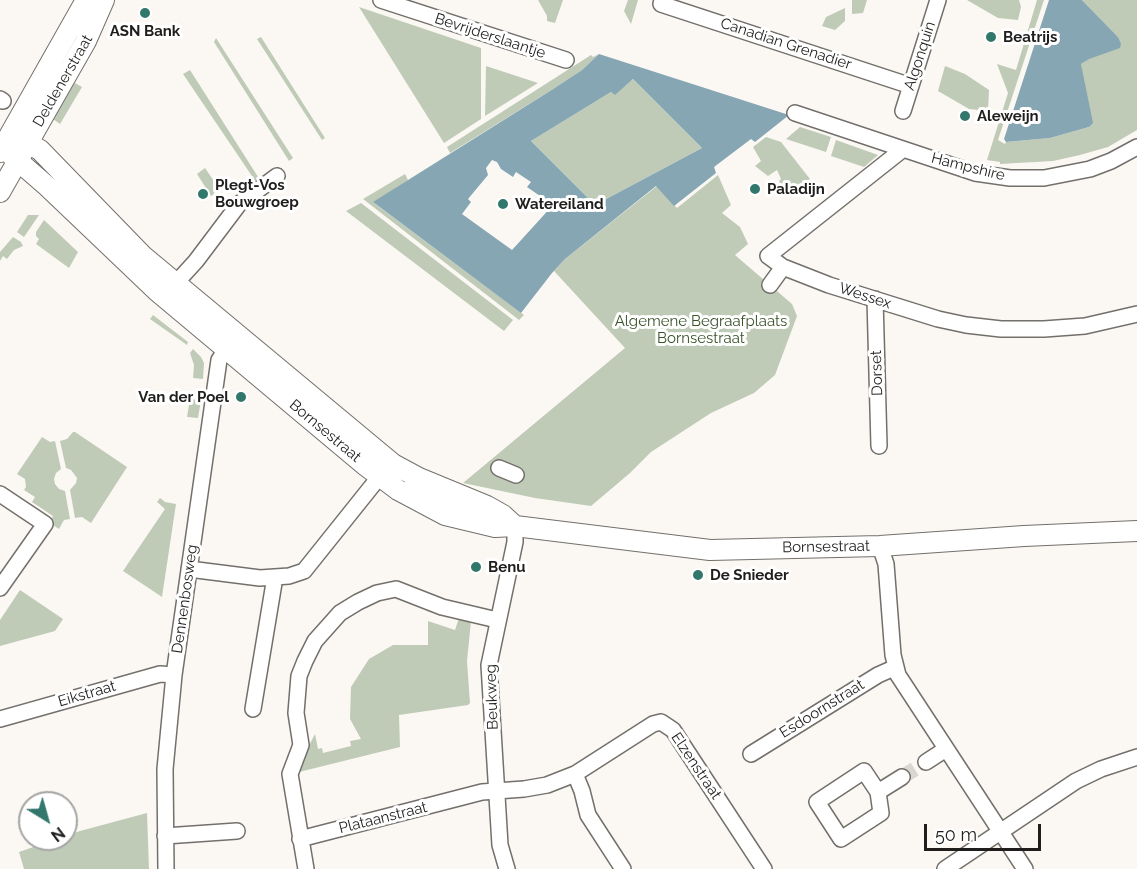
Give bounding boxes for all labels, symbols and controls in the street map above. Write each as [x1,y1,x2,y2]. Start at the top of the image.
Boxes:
marker: ASN Bank [138,6,152,20]
street label: Bevrijderslaantje [432,10,548,62]
street label: Canadian Grenadier [718,14,854,74]
street label: Algonquin [900,19,940,93]
place label: ASN Bank [110,22,180,40]
place label: Beatrijs [1003,28,1057,46]
marker: Beatrijs [984,30,998,44]
street label: Deldenerstraat [29,32,97,130]
place label: Aleweijn [977,107,1039,125]
marker: Aleweijn [958,109,972,123]
street label: Hampshire [929,149,1007,185]
place label: Plegt-Vos Bouwgroep [215,176,299,211]
place label: Paladijn [767,180,825,198]
marker: Paladijn [748,182,762,196]
marker: Plegt-Vos Bouwgroep [196,187,210,201]
place label: Watereiland [515,195,604,213]
marker: Watereiland [496,197,510,211]
street label: Wessex [837,279,893,313]
park label: Algemene Begraafplaats Bornsestraat [615,312,787,347]
street label: Dorset [867,350,887,396]
place label: Van der Poel [138,388,229,406]
marker: Van der Poel [234,390,248,404]
street label: Bornsestraat [286,396,364,466]
street label: Bornsestraat [782,537,870,557]
street label: Dennenbosweg [168,543,202,655]
place label: Benu [488,558,526,576]
marker: Benu [469,560,483,574]
place label: De Snieder [710,566,789,584]
marker: De Snieder [691,568,705,582]
street label: Beukweg [482,664,502,730]
street label: Esdoornstraat [776,676,868,742]
street label: Eikstraat [56,677,118,711]
street label: Elzenstraat [667,729,725,803]
north arrow [18,791,78,851]
street label: Plataanstraat [337,798,429,838]
scale bar [927,812,1044,850]
text: N [47,823,69,845]
text: 50 m [935,824,977,845]

